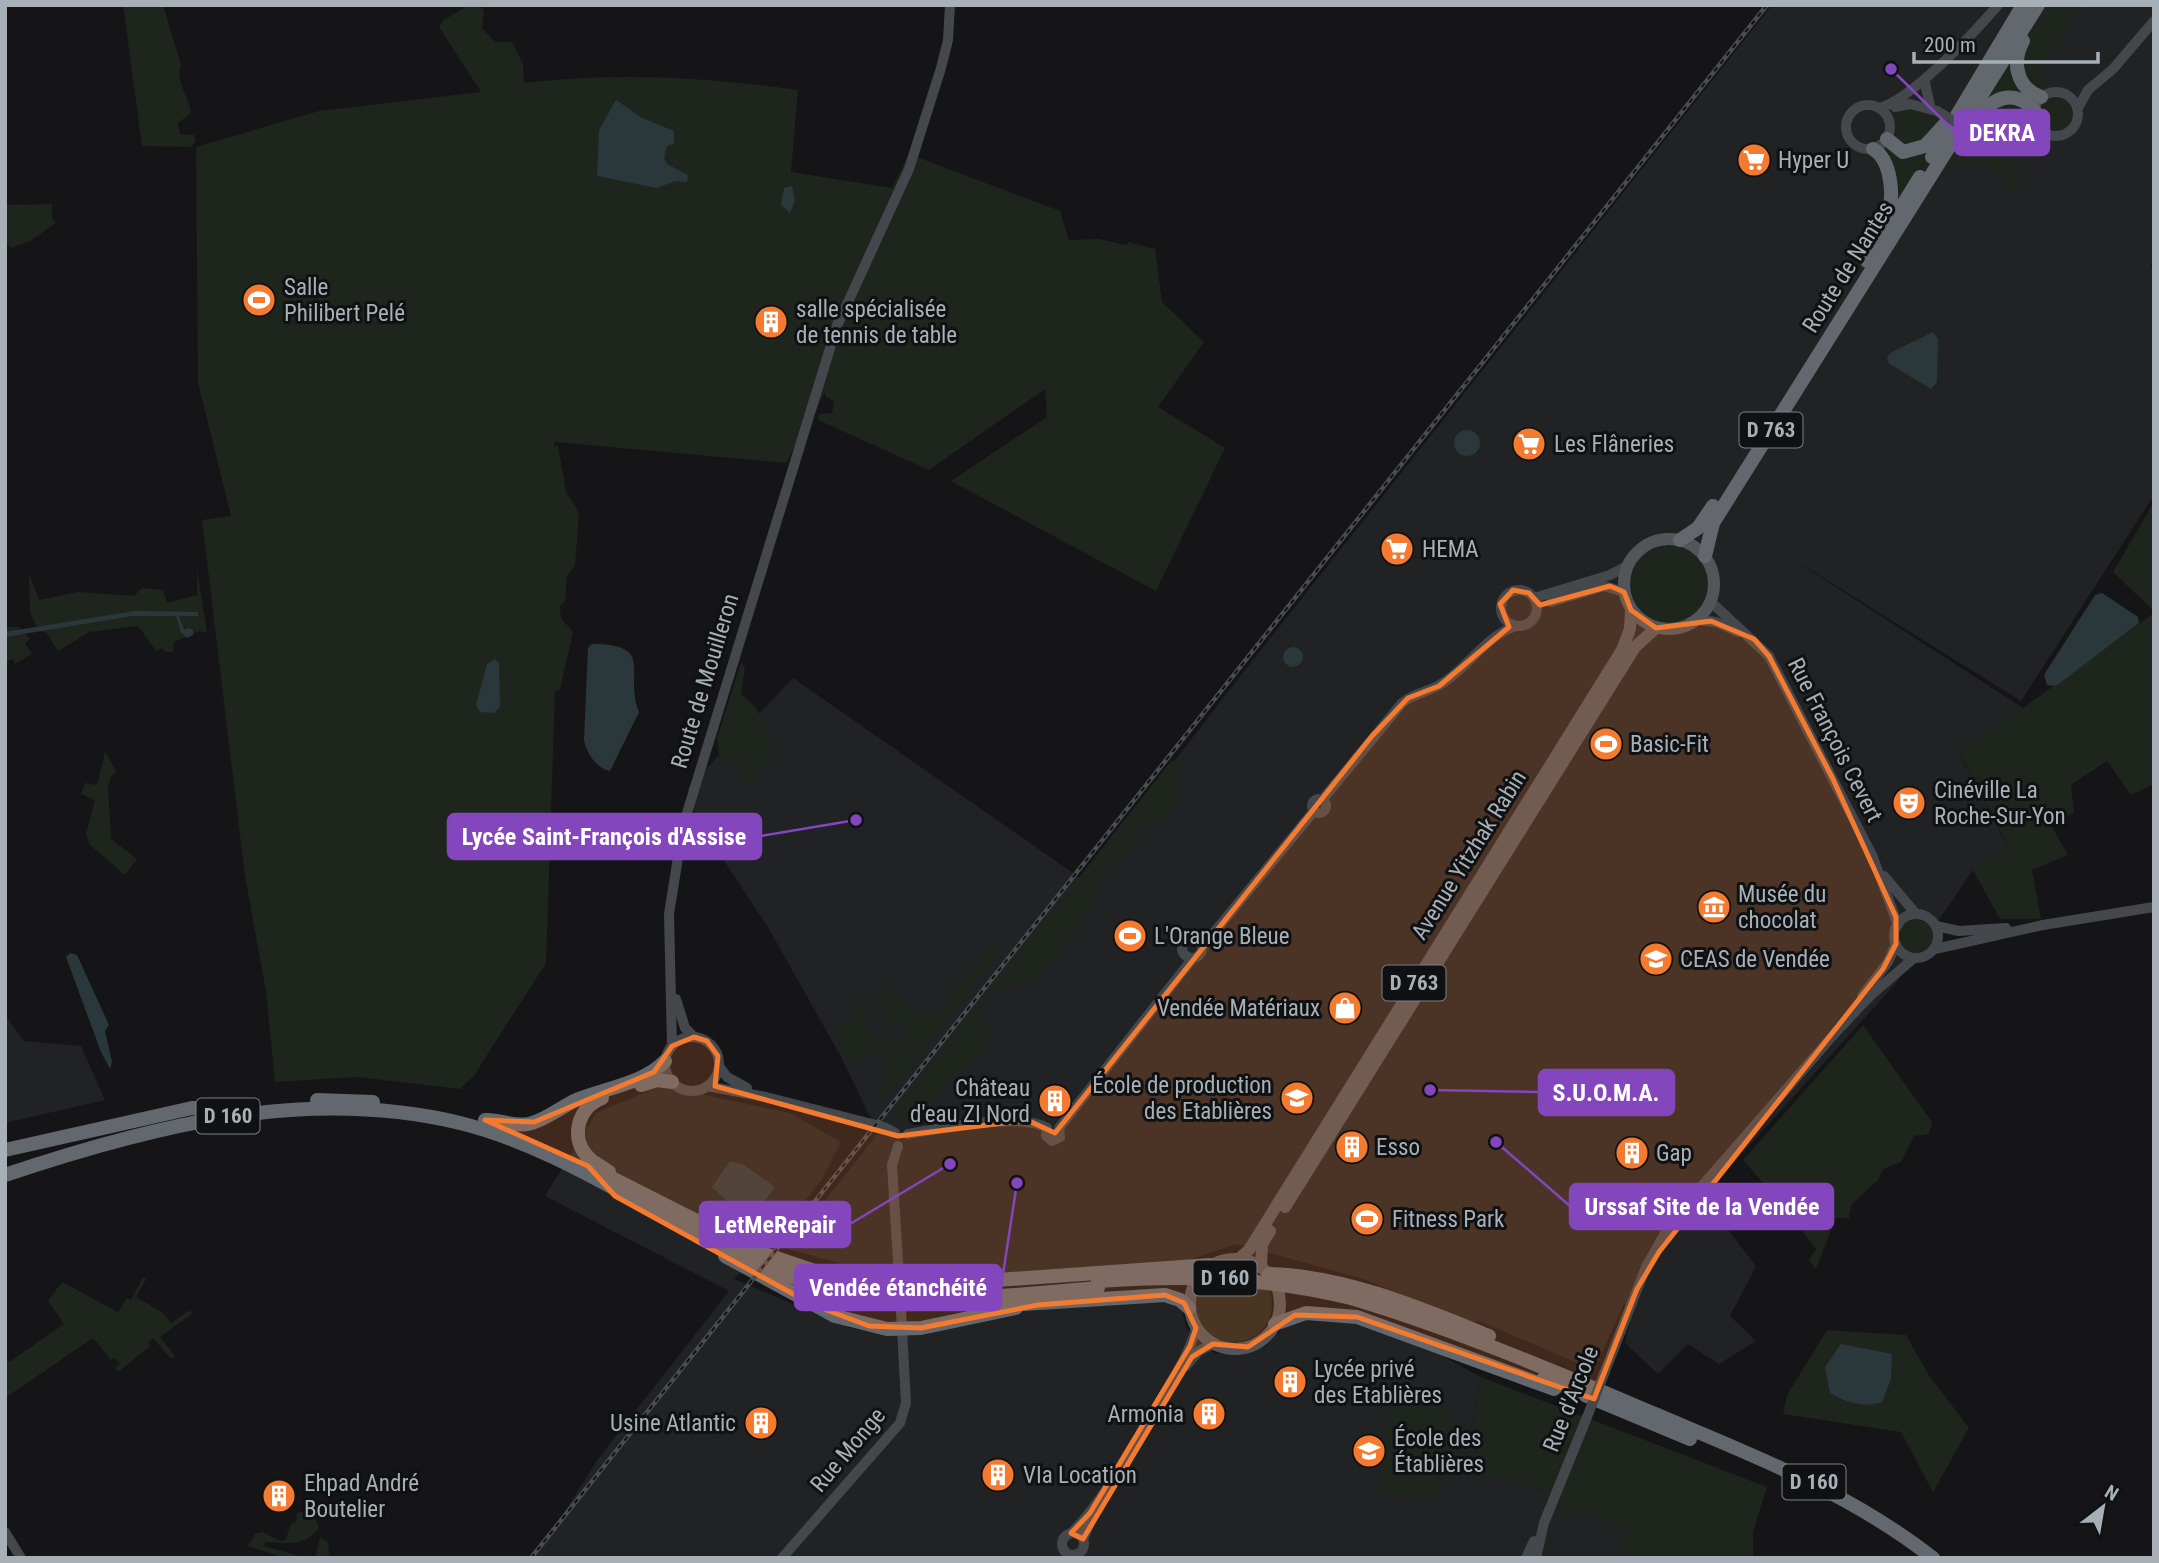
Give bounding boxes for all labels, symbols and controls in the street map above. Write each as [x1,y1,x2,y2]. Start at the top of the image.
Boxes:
scale bar [1914,21,2098,65]
text: 200 m [1924,33,1976,57]
callout: DEKRA [1955,110,2049,155]
text: DEKRA [1969,119,2036,147]
supermarket icon: Hyper U [1735,141,1773,179]
place label: Hyper U [1778,147,1849,174]
street label: Route de Nantes [1797,196,1899,338]
place label: Salle Philibert Pelé [284,274,405,327]
sports icon: Salle Philibert Pelé [240,281,278,319]
place label: salle spécialisée de tennis de table [796,296,957,349]
building icon: salle spécialisée de tennis de table [752,303,790,341]
road number: D 763 [1740,412,1802,448]
supermarket icon: Les Flâneries [1510,425,1548,463]
place label: Les Flâneries [1554,431,1674,458]
supermarket icon: HEMA [1378,530,1416,568]
place label: HEMA [1422,536,1479,563]
street label: Route de Mouilleron [666,590,744,772]
street label: Rue François Cevert [1782,653,1888,827]
sports icon: Basic-Fit [1587,725,1625,763]
place label: Basic-Fit [1630,731,1709,758]
street label: Avenue Yitzhak Rabin [1406,765,1532,945]
place label: Cinéville La Roche-Sur-Yon [1934,777,2066,830]
theatre icon: Cinéville La Roche-Sur-Yon [1890,784,1928,822]
callout: Lycée Saint-François d'Assise [448,814,761,859]
text: Lycée Saint-François d'Assise [462,823,746,851]
place label: Musée du chocolat [1738,881,1826,934]
museum icon: Musée du chocolat [1695,888,1733,926]
sports icon: L'Orange Bleue [1111,917,1149,955]
place label: L'Orange Bleue [1154,923,1289,950]
school or university icon: CEAS de Vendée [1637,940,1675,978]
place label: CEAS de Vendée [1680,946,1830,973]
road number: D 763 [1382,965,1446,1000]
shop icon: Vendée Matériaux [1326,989,1364,1027]
place label: Vendée Matériaux [1157,995,1320,1022]
callout: S.U.O.M.A. [1539,1070,1674,1115]
place label: École de production des Etablières [1092,1071,1272,1125]
place label: Château d'eau ZI Nord [910,1075,1030,1128]
school or university icon: École de production des Etablières [1278,1079,1316,1117]
text: S.U.O.M.A. [1552,1079,1660,1107]
building icon: Château d'eau ZI Nord [1036,1082,1074,1120]
road number: D 160 [196,1098,260,1134]
building icon: Esso [1333,1128,1371,1166]
place label: Esso [1376,1134,1420,1161]
building icon: Gap [1613,1134,1651,1172]
place label: Gap [1656,1140,1692,1167]
callout: Urssaf Site de la Vendée [1570,1184,1833,1229]
text: Urssaf Site de la Vendée [1585,1193,1819,1221]
sports icon: Fitness Park [1348,1200,1386,1238]
callout: LetMeRepair [700,1202,850,1247]
place label: Fitness Park [1392,1206,1505,1233]
text: LetMeRepair [714,1211,836,1239]
road number: D 160 [1194,1260,1256,1296]
callout: Vendée étanchéité [795,1265,1001,1310]
text: Vendée étanchéité [809,1274,987,1302]
street label: Rue d'Arcole [1538,1342,1604,1456]
place label: Lycée privé des Etablières [1314,1356,1442,1409]
building icon: Lycée privé des Etablières [1271,1363,1309,1401]
building icon: Armonia [1190,1395,1228,1433]
place label: Armonia [1107,1401,1184,1428]
street label: Rue Monge [805,1402,891,1498]
building icon: Usine Atlantic [742,1404,780,1442]
place label: Usine Atlantic [610,1410,736,1437]
place label: École des Établières [1394,1424,1484,1478]
school or university icon: École des Établières [1350,1432,1388,1470]
building icon: VIa Location [979,1456,1017,1494]
place label: VIa Location [1023,1462,1137,1489]
road number: D 160 [1783,1464,1846,1500]
place label: Ehpad André Boutelier [304,1470,419,1523]
north arrow [2068,1472,2138,1542]
building icon: Ehpad André Boutelier [260,1477,298,1515]
text: N [2101,1480,2122,1506]

